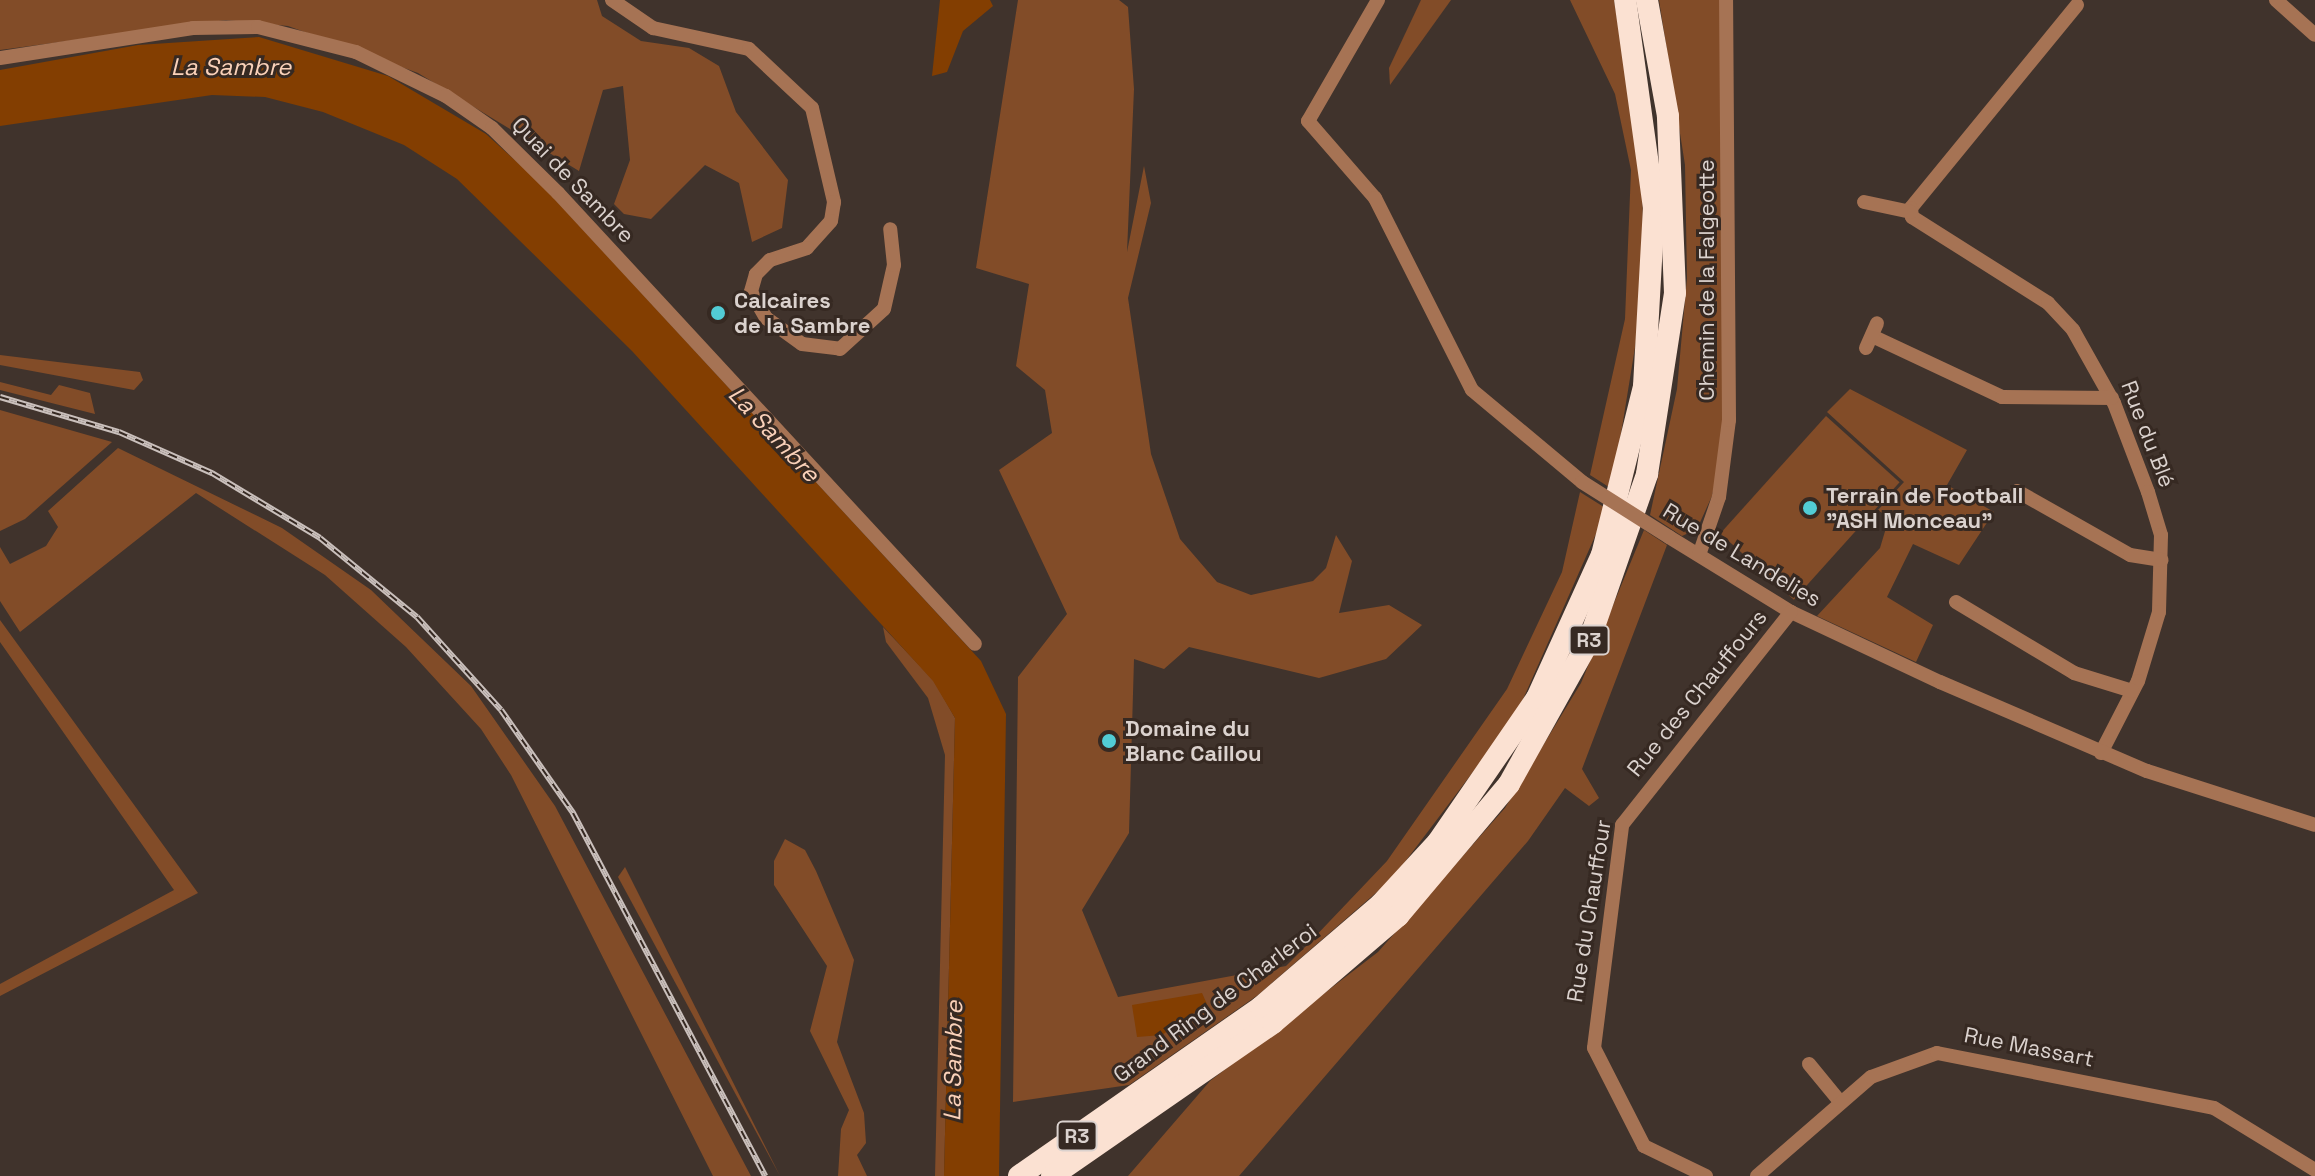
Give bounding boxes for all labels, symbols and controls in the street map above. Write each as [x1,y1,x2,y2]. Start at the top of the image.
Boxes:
water label: La Sambre [171,53,291,81]
street label: Quai de Sambre [506,112,640,248]
street label: Chemin de la Falgeotte [1694,159,1720,401]
place label: Calcaires de la Sambre [734,287,870,338]
marker: Calcaires de la Sambre [709,304,727,322]
street label: Rue du Blé [2116,377,2180,491]
water label: La Sambre [722,380,826,488]
place label: Terrain de Football "ASH Monceau" [1826,482,2023,534]
street label: Rue de Landelies [1658,497,1826,613]
marker: Terrain de Football "ASH Monceau" [1801,499,1819,517]
street label: Rue des Chauffours [1622,604,1772,782]
road number: R3 [1567,624,1611,656]
place label: Domaine du Blanc Caillou [1125,715,1262,766]
marker: Domaine du Blanc Caillou [1100,732,1118,750]
street label: Rue du Chauffour [1562,818,1616,1004]
street label: Grand Ring de Charleroi [1108,918,1322,1088]
water label: La Sambre [938,1001,968,1121]
street label: Rue Massart [1962,1021,2096,1073]
road number: R3 [1055,1120,1099,1152]

